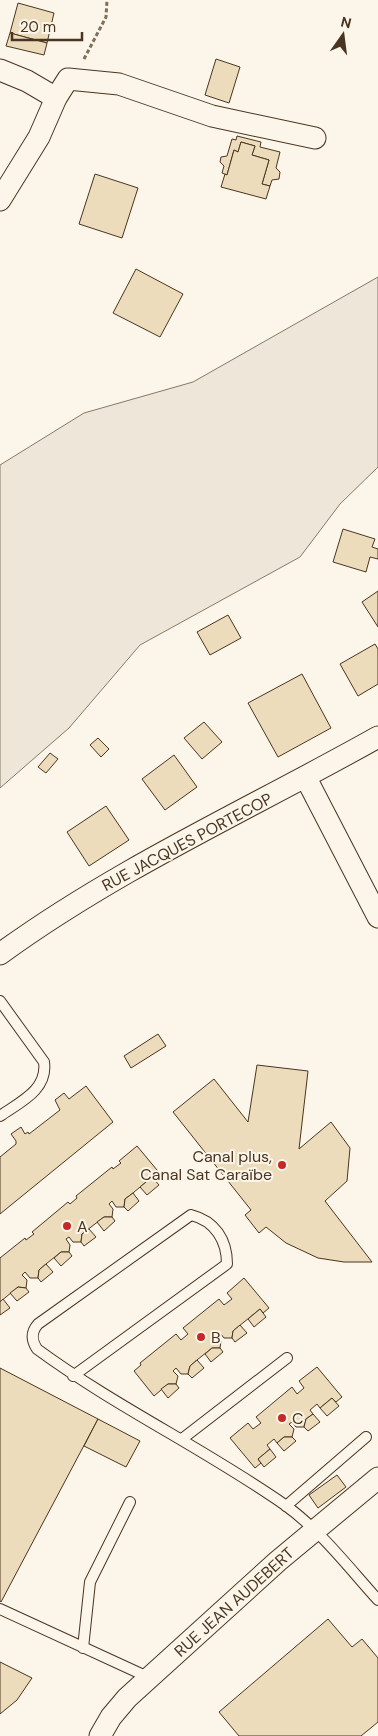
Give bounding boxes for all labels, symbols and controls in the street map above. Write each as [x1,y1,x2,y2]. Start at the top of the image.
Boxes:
scale bar [12,10,82,42]
north arrow [318,10,368,60]
text: N [339,12,353,32]
text: 20 m [20,17,56,37]
street label: RUE JACQUES PORTECOP [98,788,276,896]
place label: Canal plus, Canal Sat Caraïbe [140,1146,272,1185]
marker: Canal plus, Canal Sat Caraïbe [276,1159,288,1171]
place label: A [77,1216,88,1237]
marker: A [61,1220,73,1232]
place label: B [211,1327,221,1348]
marker: B [195,1331,207,1343]
place label: C [292,1408,303,1429]
marker: C [276,1412,288,1424]
street label: RUE JEAN AUDEBERT [170,1543,298,1661]

